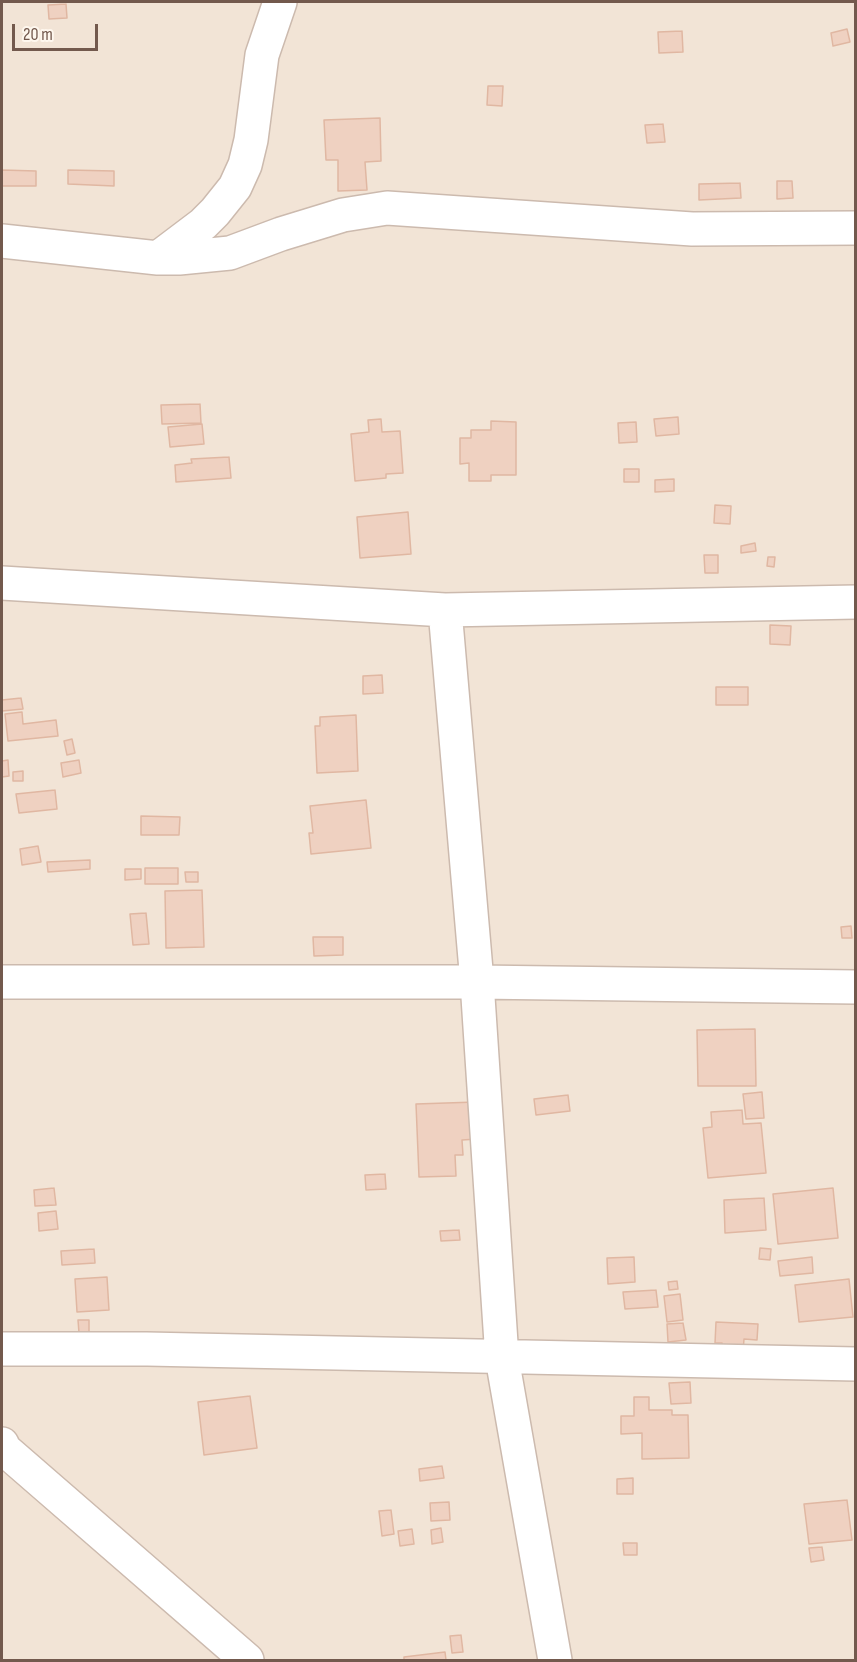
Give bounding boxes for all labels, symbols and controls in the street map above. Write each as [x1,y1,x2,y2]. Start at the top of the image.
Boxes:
scale bar [15,12,100,50]
text: 20 m [23,24,53,45]

